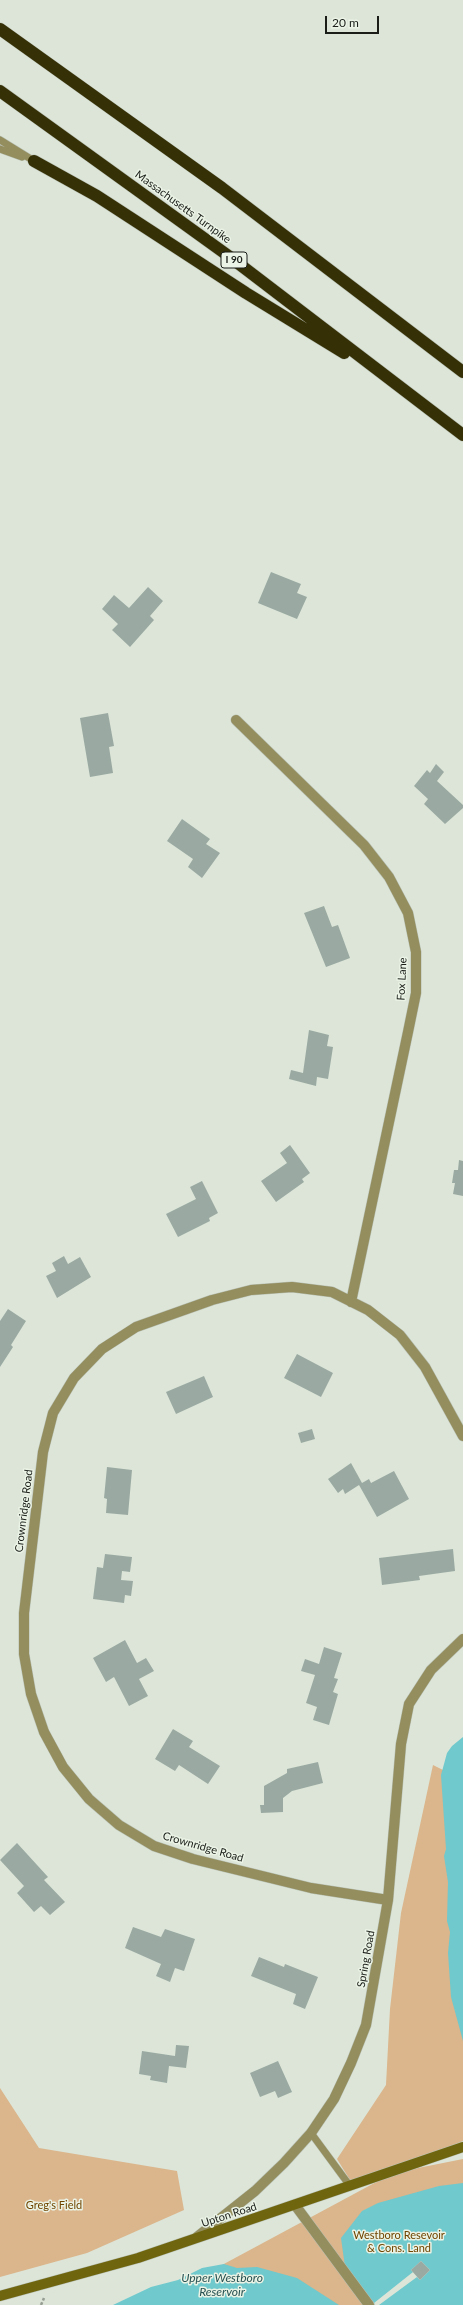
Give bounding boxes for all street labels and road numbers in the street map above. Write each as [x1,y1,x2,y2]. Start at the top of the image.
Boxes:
street label: Massachusetts Turnpike [133,168,233,246]
road number: I 90 [221,252,247,268]
street label: Fox Lane [394,957,410,1001]
street label: Crownridge Road [12,1469,36,1553]
street label: Crownridge Road [161,1829,245,1865]
street label: Spring Road [354,1929,378,1989]
street label: Upton Road [200,2200,258,2230]

